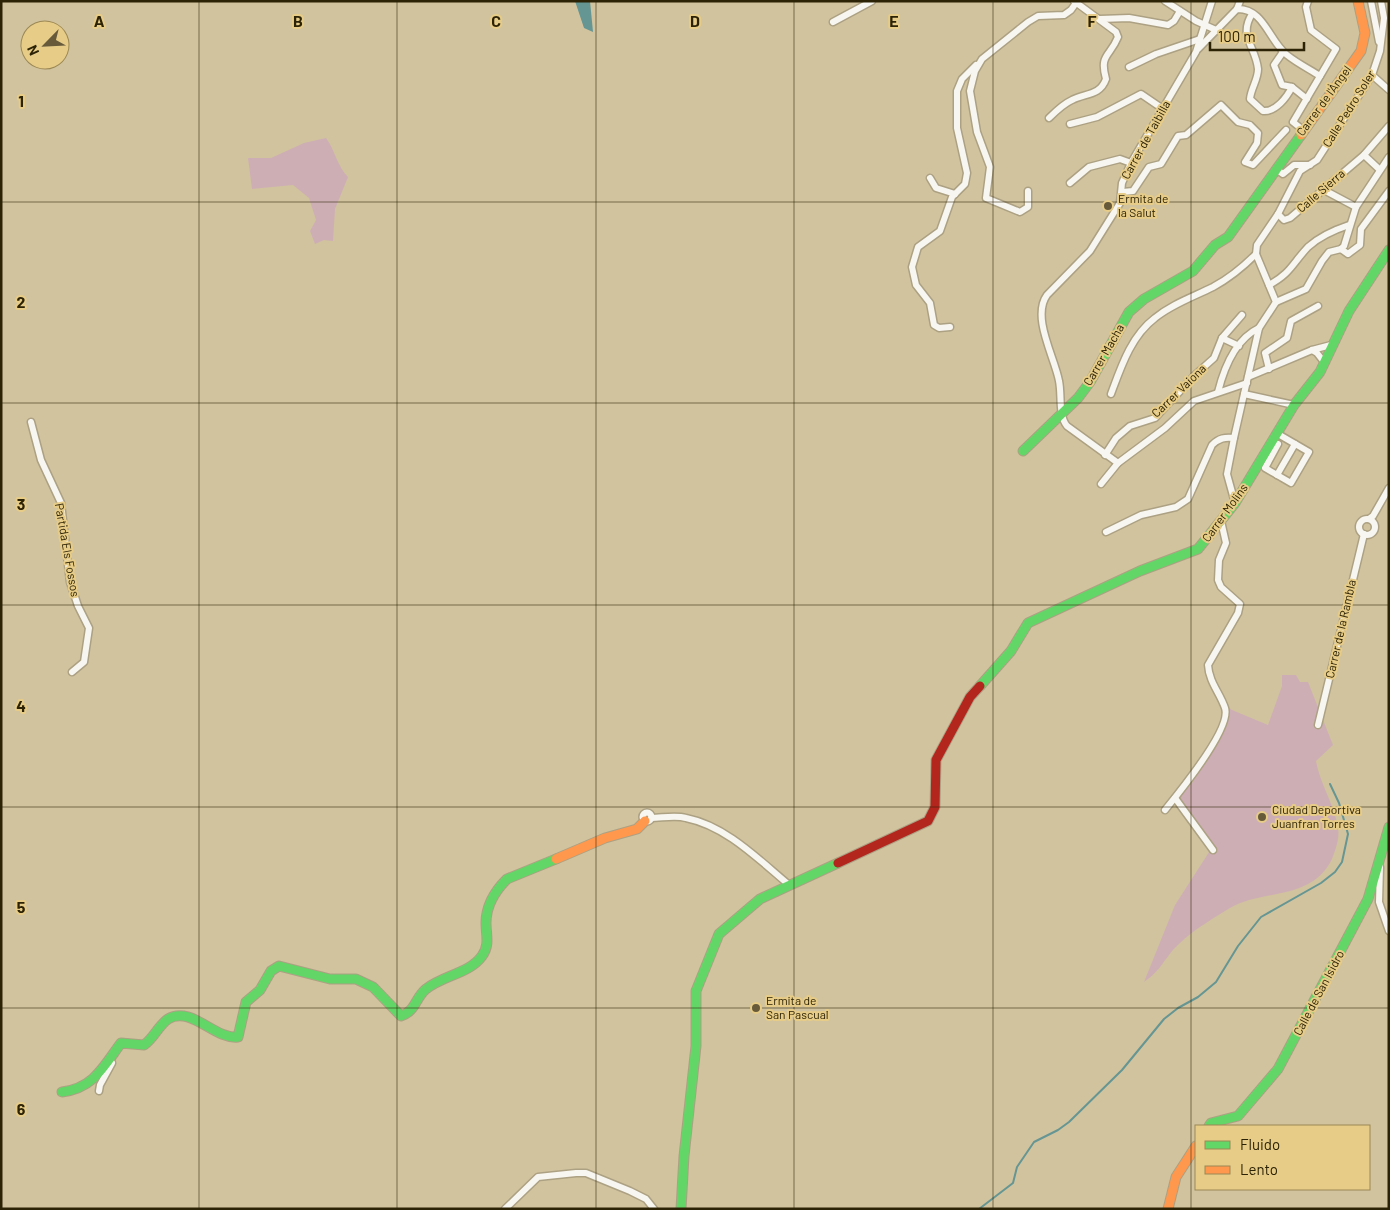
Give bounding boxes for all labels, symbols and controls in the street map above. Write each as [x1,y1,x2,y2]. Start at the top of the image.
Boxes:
text: A [94,11,105,30]
text: B [293,11,303,30]
text: C [491,11,501,30]
text: D [690,11,700,30]
text: E [889,11,899,30]
text: F [1088,11,1097,30]
north arrow [20,20,70,70]
scale bar [1210,20,1304,52]
text: 100 m [1218,27,1256,45]
text: N [23,43,42,58]
street label: Carrer de l'Àngel [1293,63,1353,138]
street label: Calle Pedro Soler [1319,67,1378,149]
text: 1 [18,91,24,110]
street label: Carrer de Taibilla [1118,98,1172,181]
street label: Calle Sierra [1293,166,1347,215]
place label: Ermita de la Salut [1118,191,1168,219]
marker: Ermita de la Salut [1102,200,1114,212]
text: 2 [17,292,26,311]
street label: Carrer Macha [1080,321,1126,388]
street label: Carrer Vaiona [1148,361,1208,420]
street label: Carrer Molins [1198,480,1250,544]
text: 3 [17,494,25,513]
street label: Partida Els Fossos [53,502,83,598]
street label: Carrer de la Rambla [1322,578,1358,679]
text: 4 [16,696,26,715]
place label: Ciudad Deportiva Juanfran Torres [1272,802,1361,830]
marker: Ciudad Deportiva Juanfran Torres [1256,811,1268,823]
text: 5 [17,897,26,916]
street label: Calle de San Isidro [1290,948,1346,1037]
place label: Ermita de San Pascual [766,993,829,1021]
marker: Ermita de San Pascual [750,1002,762,1014]
text: 6 [17,1099,26,1118]
legend [1195,1125,1370,1190]
text: Fluido [1240,1135,1280,1153]
text: Lento [1240,1160,1278,1178]

